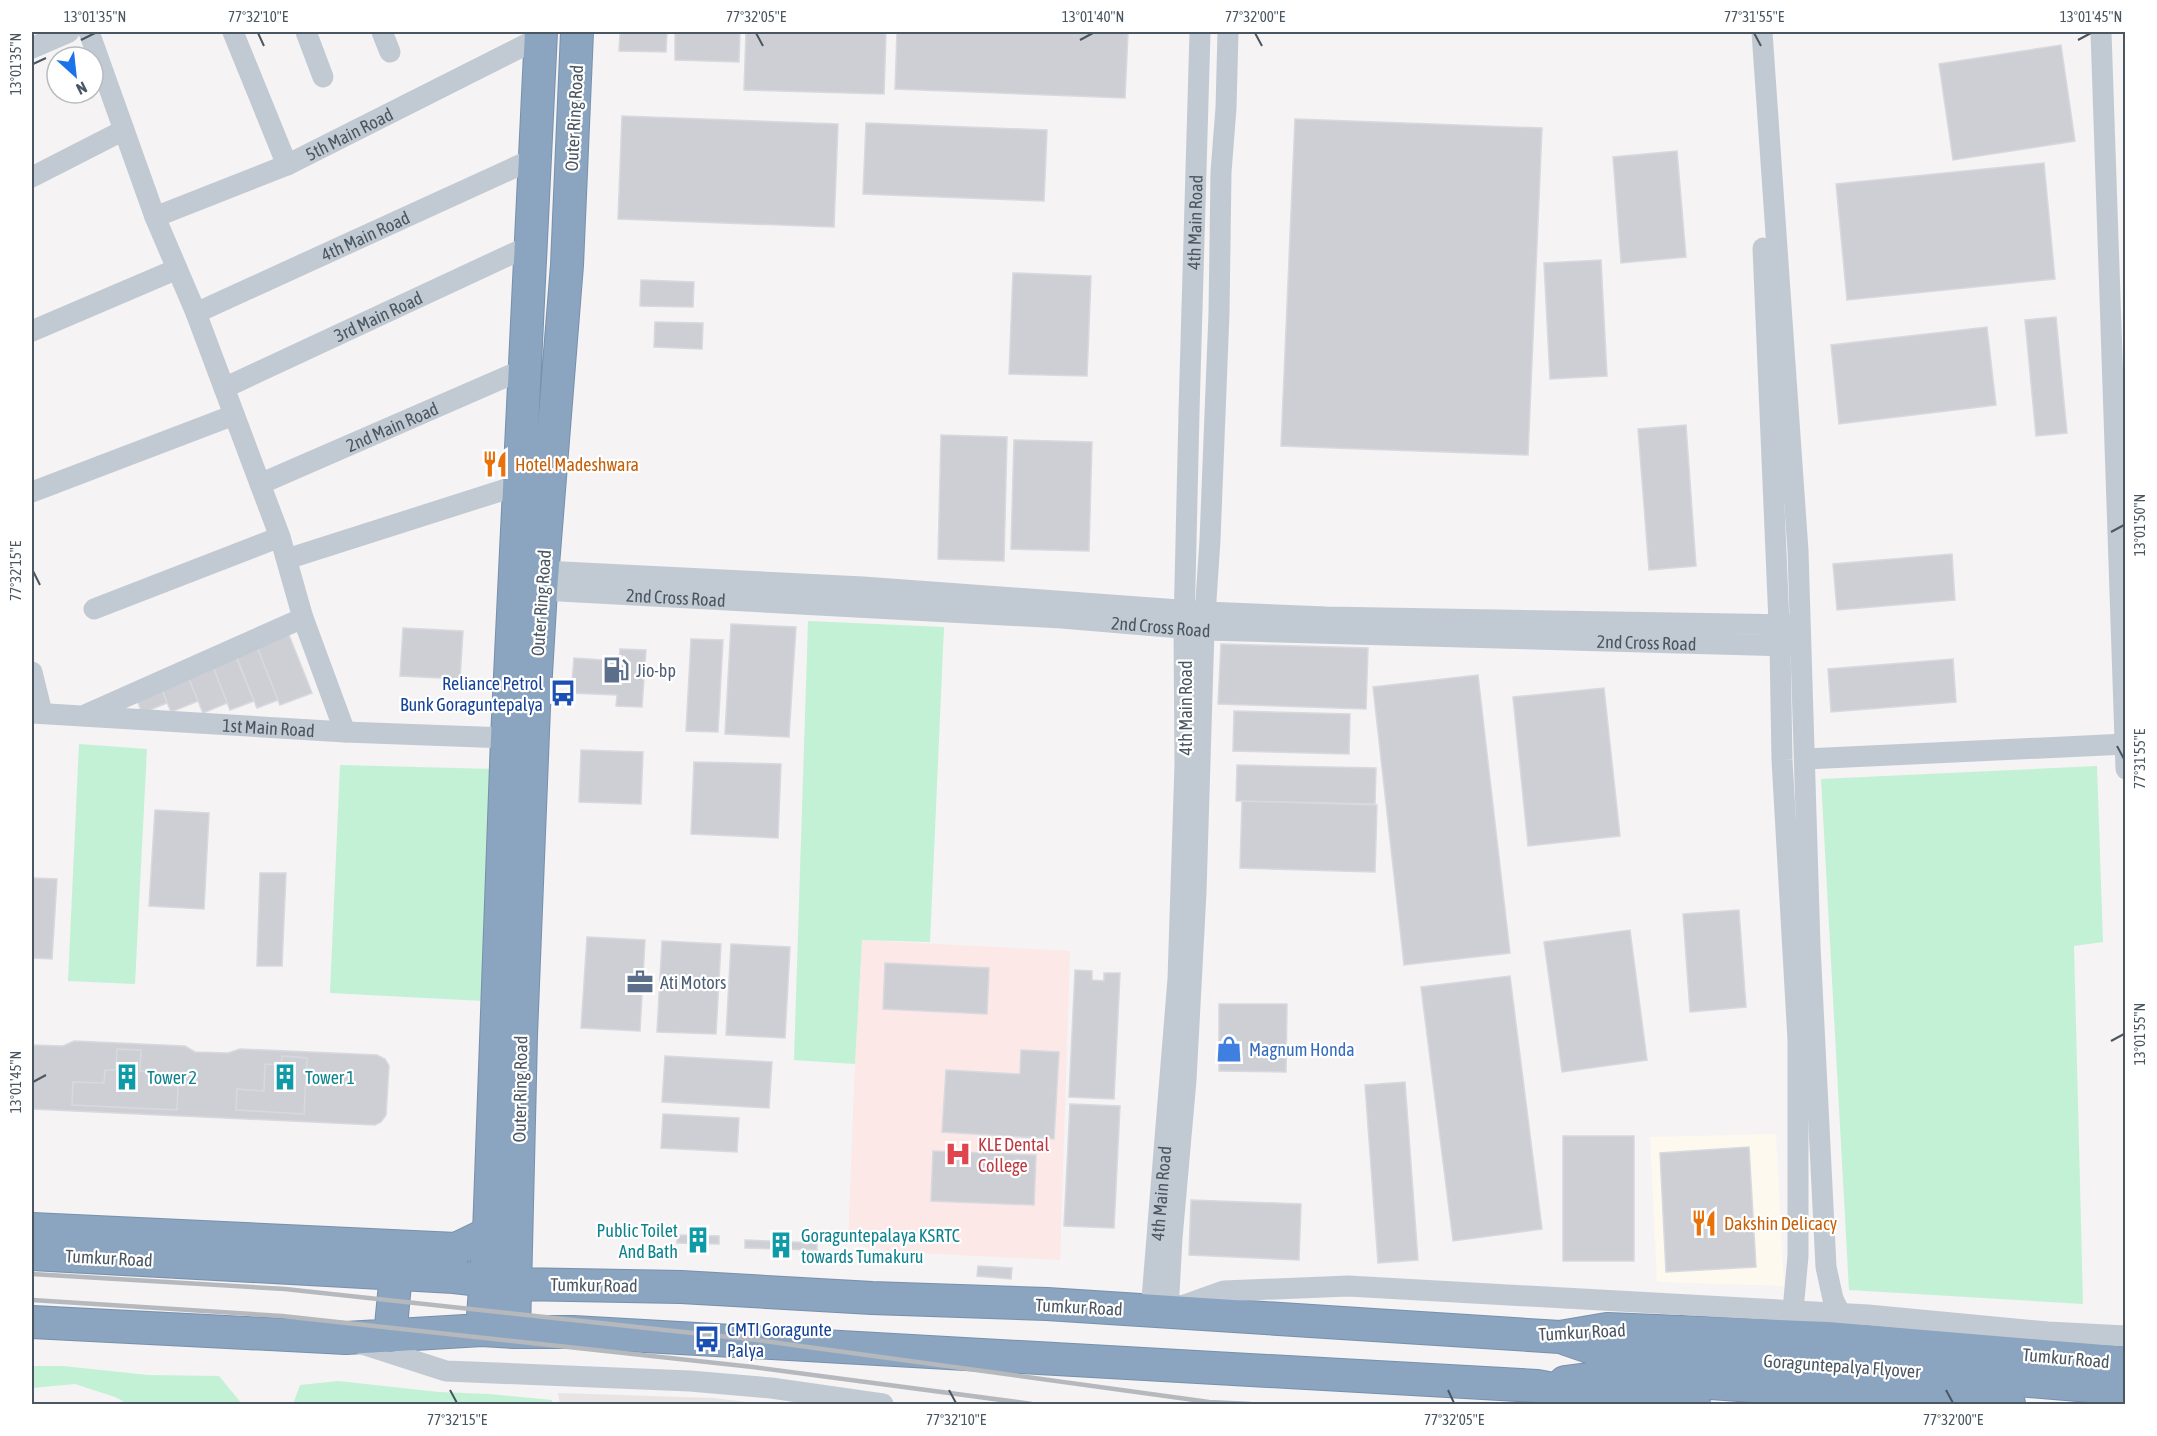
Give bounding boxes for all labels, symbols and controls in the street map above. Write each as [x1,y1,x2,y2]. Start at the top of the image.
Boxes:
text: 13°01'35"N [64,8,126,25]
text: 77°32'10"E [228,8,289,25]
text: 77°32'05"E [726,8,787,25]
text: 13°01'40"N [1062,8,1124,25]
text: 77°32'00"E [1225,8,1286,25]
text: 77°31'55"E [1724,8,1785,25]
text: 13°01'45"N [2060,8,2122,25]
text: 13°01'35"N [7,33,24,95]
north arrow [45,45,105,105]
street label: Outer Ring Road [561,64,587,172]
text: N [74,78,90,99]
street label: 5th Main Road [302,103,396,165]
street label: 4th Main Road [1183,175,1206,270]
street label: 4th Main Road [318,206,413,265]
street label: 3rd Main Road [331,287,426,346]
street label: 2nd Main Road [343,397,441,456]
restaurant icon: Hotel Madeshwara [480,449,510,479]
place label: Hotel Madeshwara [515,454,639,475]
text: 13°01'50"N [2131,494,2148,556]
text: 77°32'15"E [7,540,24,601]
street label: Outer Ring Road [527,549,555,657]
street label: 2nd Cross Road [625,584,726,610]
street label: 2nd Cross Road [1110,612,1211,641]
street label: 2nd Cross Road [1596,630,1697,654]
fuel station icon: Jio-bp [601,655,631,685]
place label: Jio-bp [636,660,676,681]
street label: 4th Main Road [1175,661,1196,755]
place label: Reliance Petrol Bunk Goraguntepalya [400,673,543,715]
bus stop icon: Reliance Petrol Bunk Goraguntepalya [548,678,578,708]
street label: 1st Main Road [222,714,315,741]
text: 77°31'55"E [2131,728,2148,789]
office icon: Ati Motors [625,967,655,997]
place label: Ati Motors [660,972,726,993]
text: 13°01'55"N [2131,1003,2148,1065]
shop icon: Magnum Honda [1214,1034,1244,1064]
street label: Outer Ring Road [509,1036,531,1142]
place label: Magnum Honda [1249,1039,1355,1060]
text: 13°01'45"N [7,1051,24,1113]
building icon: Tower 2 [112,1062,142,1092]
building icon: Tower 1 [270,1062,300,1092]
place label: Tower 2 [147,1067,197,1088]
place label: Tower 1 [305,1067,355,1088]
place label: KLE Dental College [978,1134,1049,1176]
hospital icon: KLE Dental College [943,1139,973,1169]
street label: 4th Main Road [1146,1145,1175,1242]
restaurant icon: Dakshin Delicacy [1689,1208,1719,1238]
place label: Dakshin Delicacy [1724,1213,1837,1234]
place label: Public Toilet And Bath [597,1220,678,1262]
building icon: Public Toilet And Bath [683,1225,713,1255]
place label: Goraguntepalaya KSRTC towards Tumakuru [801,1225,960,1267]
building icon: Goraguntepalaya KSRTC towards Tumakuru [766,1230,796,1260]
street label: Tumkur Road [65,1245,153,1271]
street label: Tumkur Road [550,1274,638,1296]
street label: Tumkur Road [1035,1294,1123,1320]
place label: CMTI Goragunte Palya [727,1319,832,1361]
street label: Tumkur Road [1538,1319,1626,1345]
bus stop icon: CMTI Goragunte Palya [692,1324,722,1354]
street label: Tumkur Road [2022,1344,2110,1372]
street label: Goraguntepalya Flyover [1763,1350,1922,1382]
text: 77°32'15"E [427,1411,488,1428]
text: 77°32'10"E [926,1411,987,1428]
text: 77°32'05"E [1424,1411,1485,1428]
text: 77°32'00"E [1923,1411,1984,1428]

